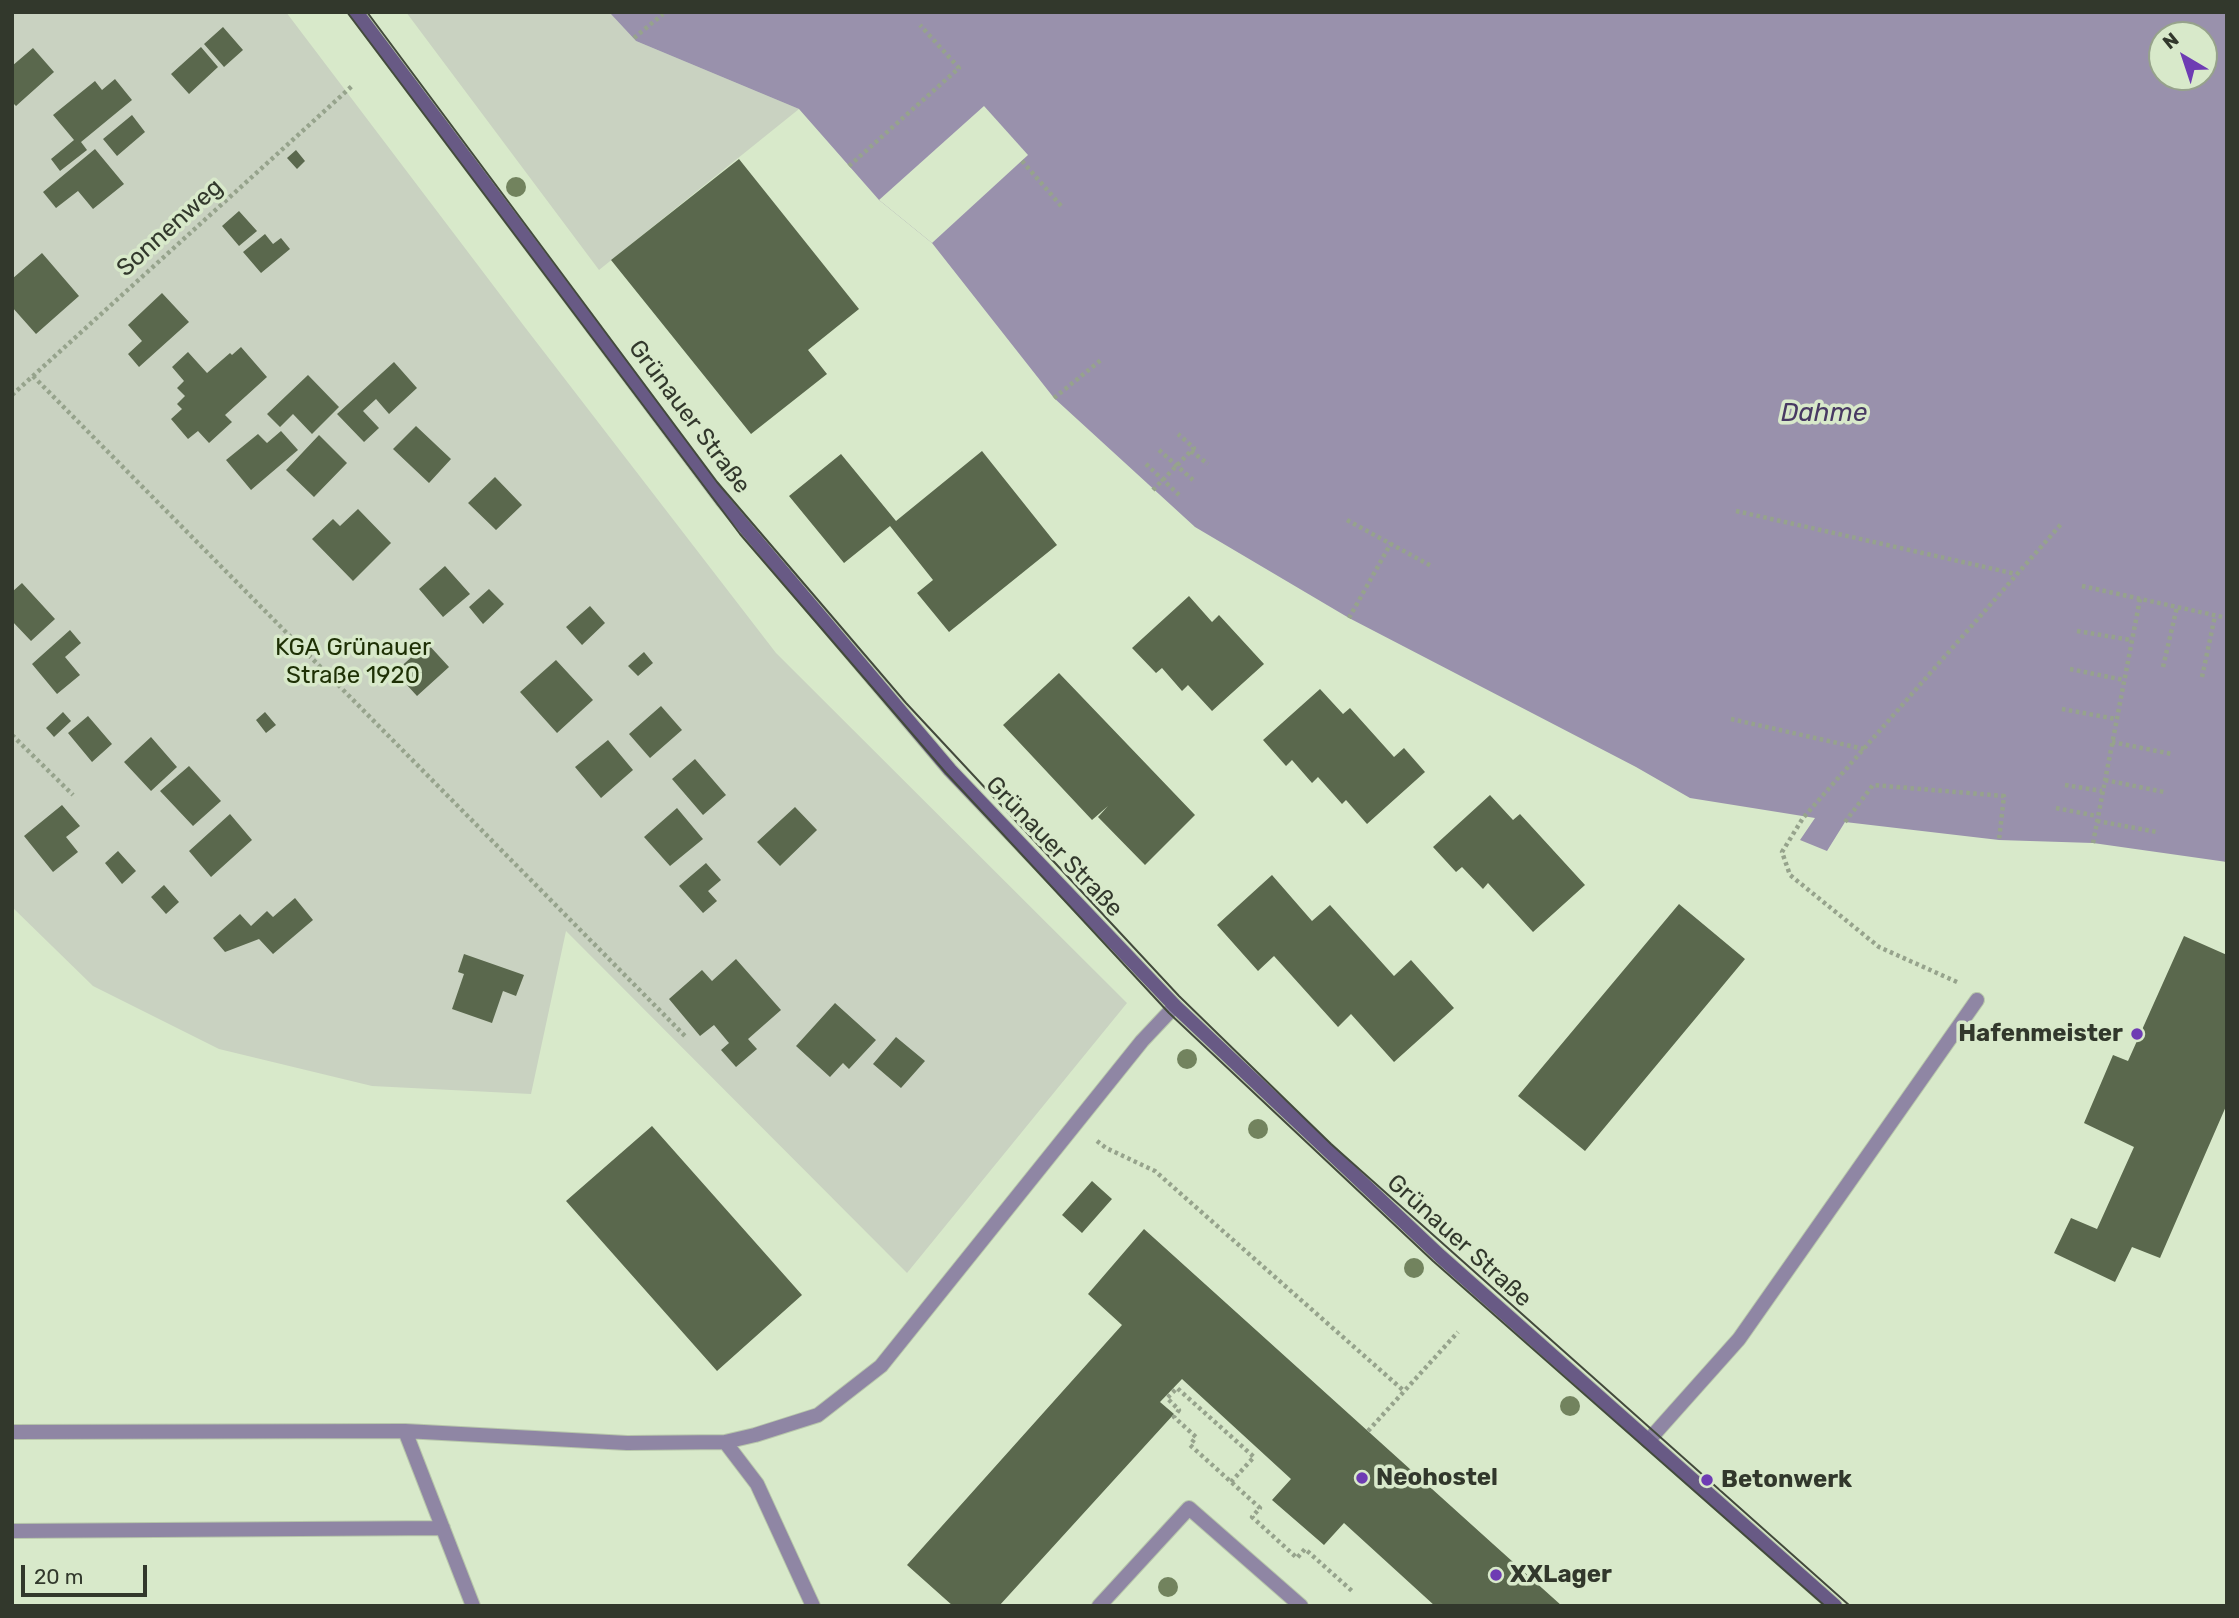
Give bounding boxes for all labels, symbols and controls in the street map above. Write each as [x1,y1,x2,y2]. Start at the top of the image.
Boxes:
north arrow [2148,21,2218,91]
text: N [2158,28,2183,54]
street label: Sonnenweg [111,173,229,283]
street label: Grünauer Straße [622,335,756,499]
water label: Dahme [1781,397,1867,429]
park label: KGA Grünauer Straße 1920 [275,634,431,690]
street label: Grünauer Straße [980,771,1128,923]
place label: Hafenmeister [1958,1020,2123,1048]
marker: Hafenmeister [2129,1026,2145,1042]
street label: Grünauer Straße [1381,1169,1537,1313]
place label: Neohostel [1376,1464,1498,1492]
place label: Betonwerk [1721,1466,1852,1494]
marker: Neohostel [1354,1470,1370,1486]
marker: Betonwerk [1699,1472,1715,1488]
scale bar [24,1552,150,1596]
place label: XXLager [1510,1561,1612,1589]
text: 20 m [34,1564,83,1589]
marker: XXLager [1488,1567,1504,1583]

